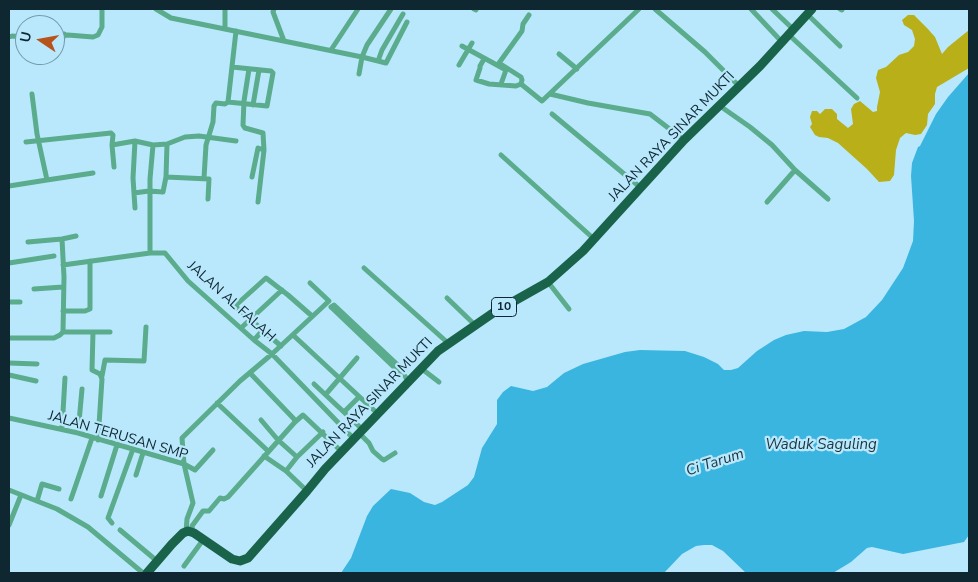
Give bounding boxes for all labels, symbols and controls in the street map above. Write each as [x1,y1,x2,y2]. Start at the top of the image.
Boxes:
north arrow [15,15,65,65]
text: U [15,30,36,44]
street label: JALAN RAYA SINAR MUKTI [605,69,739,205]
street label: JALAN AL FALAH [183,258,279,346]
road number: 10 [492,298,516,316]
street label: JALAN RAYA SINAR MUKTI [303,335,437,471]
street label: JALAN TERUSAN SMP [46,408,190,464]
water label: Waduk Saguling [765,436,877,454]
water label: Ci Tarum [684,445,746,481]

